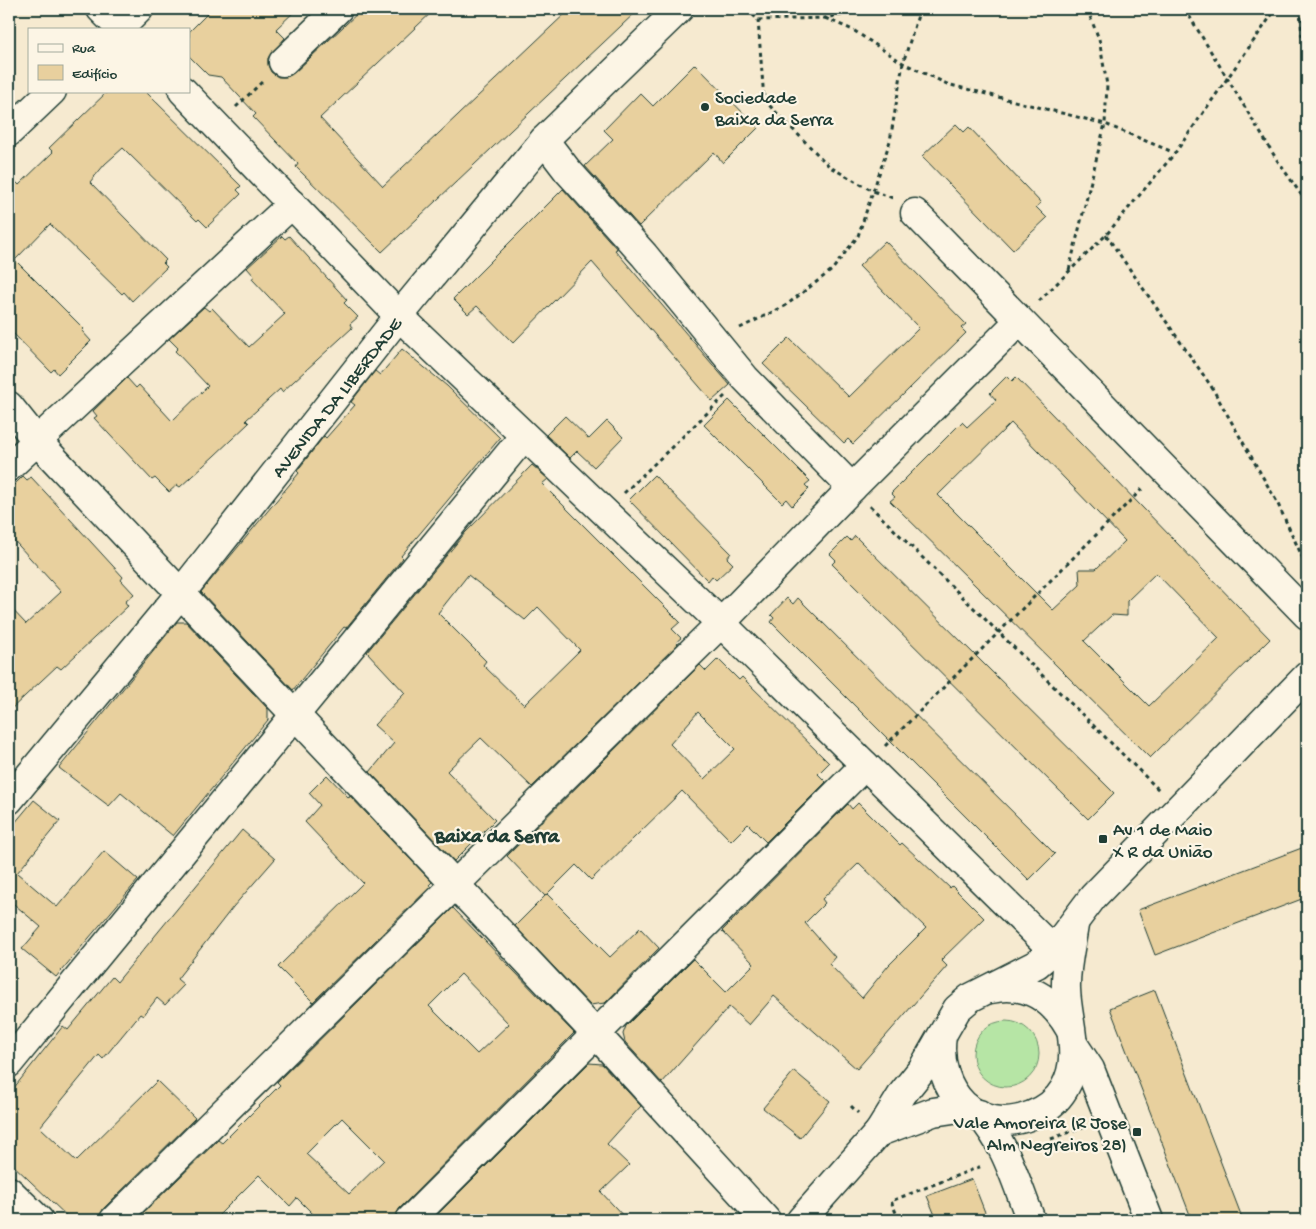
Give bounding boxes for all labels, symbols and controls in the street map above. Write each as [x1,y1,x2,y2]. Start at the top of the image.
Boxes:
legend [28,28,190,92]
text: Rua [72,40,96,58]
text: Edifício [72,66,118,84]
place label: Sociedade Baixa da Serra [714,88,835,133]
marker: Sociedade Baixa da Serra [699,101,711,113]
street label: AVENIDA DA LIBERDADE [268,313,409,484]
place label: Av 1 de Maio X R da União [1112,820,1213,865]
district label: Baixa da Serra [434,827,560,850]
marker: Av 1 de Maio X R da União [1097,833,1109,845]
place label: Vale Amoreira (R Jose Alm Negreiros 28) [953,1113,1127,1158]
marker: Vale Amoreira (R Jose Alm Negreiros 28) [1131,1126,1143,1138]

